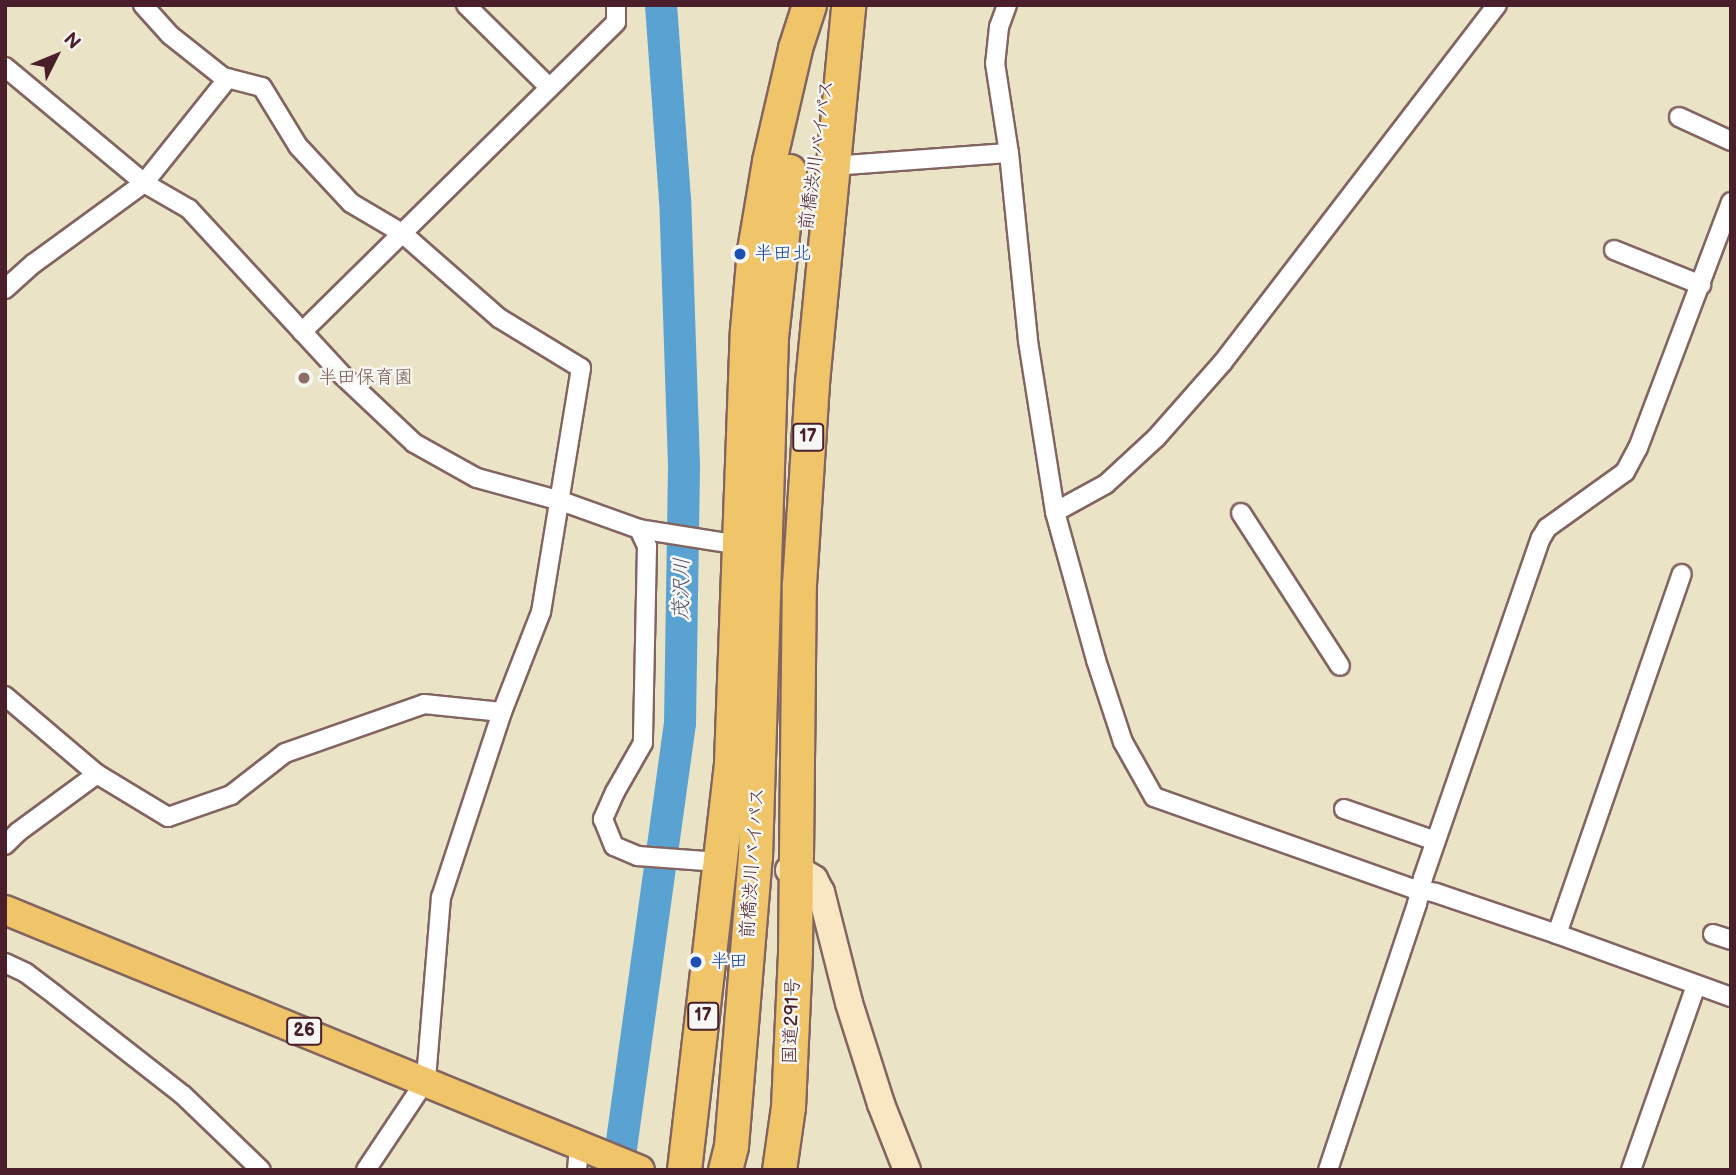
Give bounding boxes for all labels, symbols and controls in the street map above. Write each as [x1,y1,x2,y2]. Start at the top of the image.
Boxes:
north arrow [21,21,91,91]
text: N [58,28,85,54]
street label: 前橋渋川バイパス [795,78,839,232]
place label: 半田北 [754,243,811,265]
marker: 半田北 [732,246,748,262]
place label: 半田保育園 [318,367,413,389]
marker: 半田保育園 [296,370,312,386]
road number: 17 [790,422,826,452]
water label: 茂沢川 [669,557,695,621]
street label: 前橋渋川バイパス [736,786,770,940]
place label: 半田 [710,951,748,973]
marker: 半田 [688,954,704,970]
street label: 国道291号 [779,977,805,1065]
road number: 17 [686,1001,720,1030]
road number: 26 [285,1016,323,1046]

